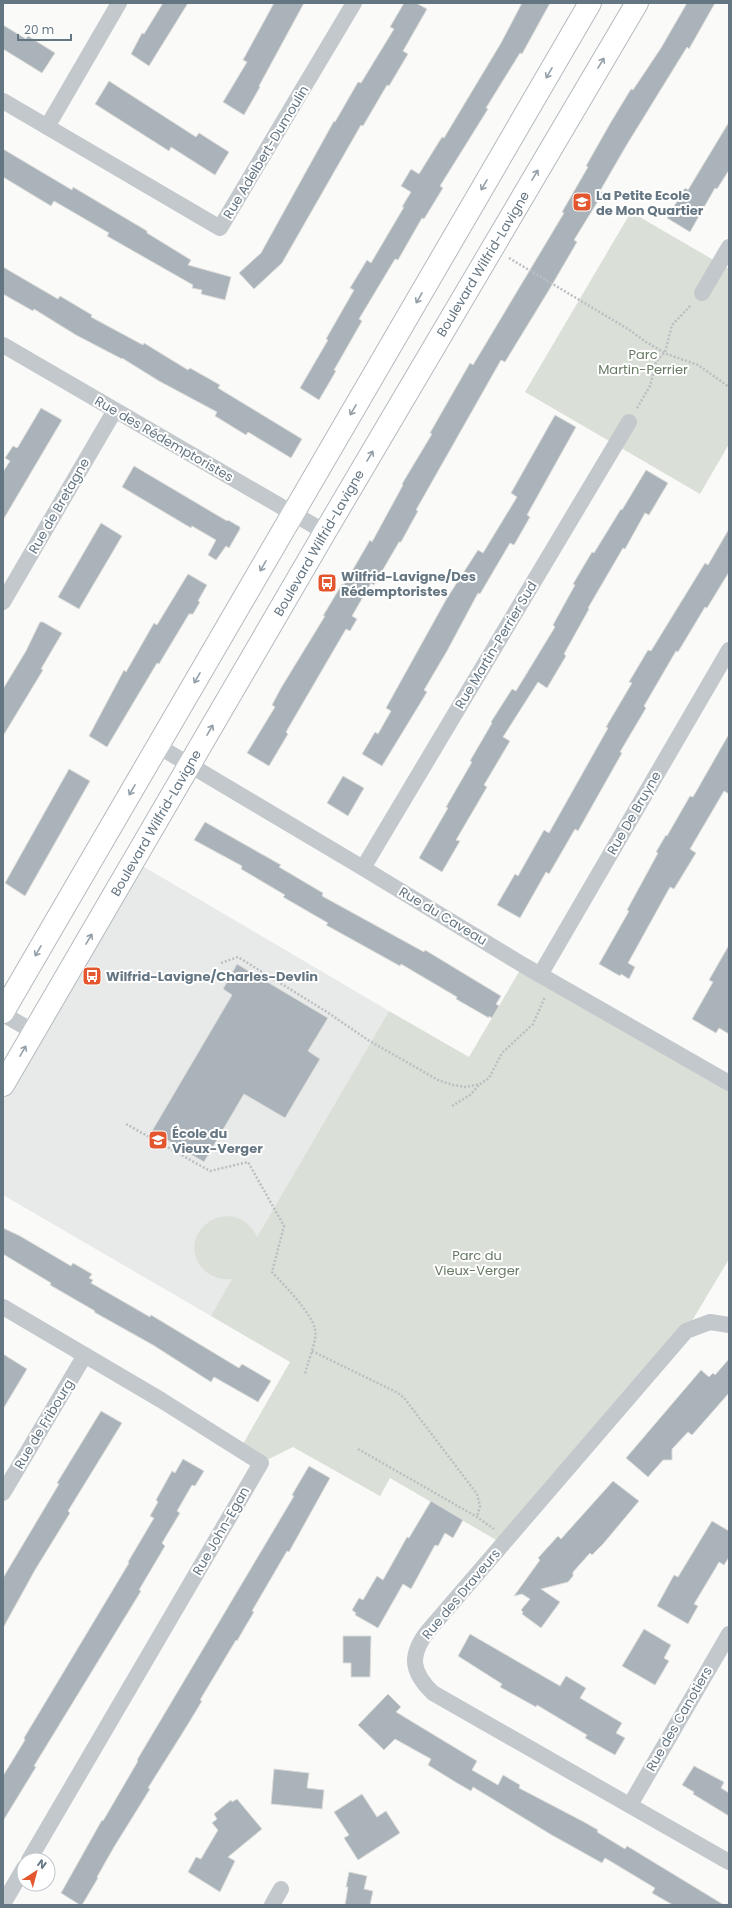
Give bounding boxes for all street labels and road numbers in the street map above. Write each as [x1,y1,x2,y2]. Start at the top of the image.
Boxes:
street label: Rue Adelbert-Dumoulin [219,82,313,222]
street label: Boulevard Wilfrid-Lavigne [432,188,534,340]
street label: Rue des Rédemptoristes [91,391,237,487]
street label: Rue de Bretagne [24,455,94,557]
street label: Boulevard Wilfrid-Lavigne [269,466,369,620]
street label: Rue Martin-Perrier Sud [450,578,542,712]
street label: Boulevard Wilfrid-Lavigne [106,746,206,900]
street label: Rue De Bruyne [602,768,666,858]
street label: Rue du Caveau [395,882,491,950]
street label: Rue de Fribourg [10,1375,78,1473]
street label: Rue John-Egan [188,1483,254,1579]
street label: Rue des Draveurs [417,1544,505,1643]
street label: Rue des Canotiers [641,1663,717,1775]

